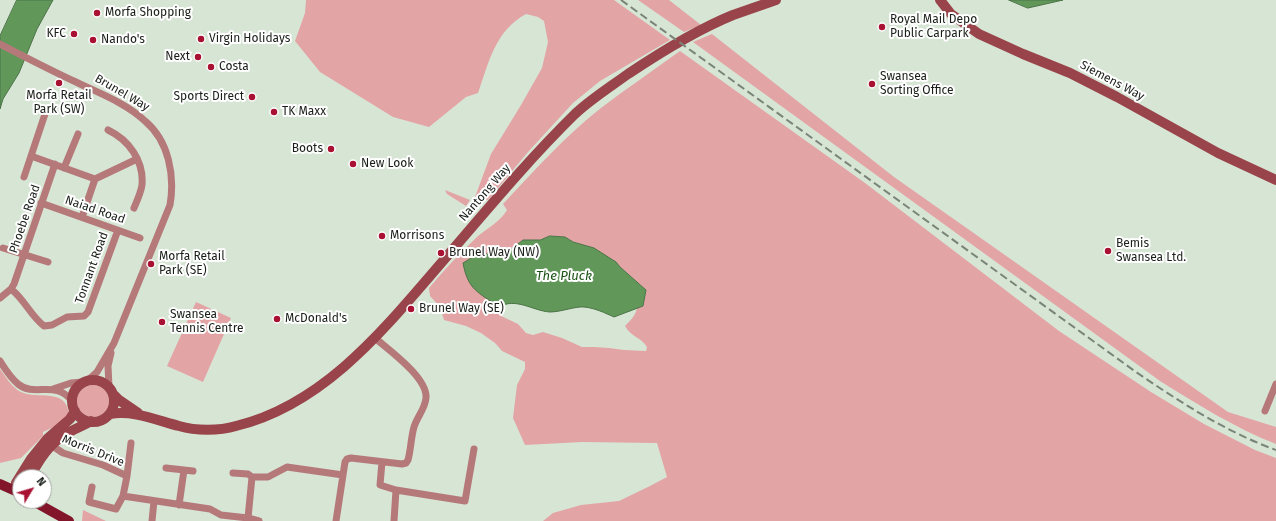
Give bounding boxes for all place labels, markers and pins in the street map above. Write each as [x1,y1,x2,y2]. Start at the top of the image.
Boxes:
place label: Morfa Shopping [105,6,191,20]
marker: Morfa Shopping [92,8,102,18]
place label: Royal Mail Depo Public Carpark [890,13,977,41]
marker: Royal Mail Depo Public Carpark [877,22,887,32]
place label: KFC [47,27,66,41]
marker: KFC [69,29,79,39]
place label: Virgin Holidays [209,32,290,46]
place label: Nando's [101,33,145,47]
marker: Virgin Holidays [196,34,206,44]
marker: Nando's [88,35,98,45]
place label: Next [165,50,190,64]
marker: Next [193,52,203,62]
place label: Costa [219,60,249,74]
marker: Costa [206,62,216,72]
place label: Swansea Sorting Office [880,70,954,98]
marker: Morfa Retail Park (SW) [54,78,64,88]
marker: Swansea Sorting Office [867,79,877,89]
place label: Morfa Retail Park (SW) [26,89,92,117]
place label: Sports Direct [174,90,244,104]
marker: Sports Direct [247,92,257,102]
place label: TK Maxx [282,105,326,119]
marker: TK Maxx [269,107,279,117]
place label: Boots [292,142,323,156]
marker: Boots [326,144,336,154]
place label: New Look [361,157,413,171]
marker: New Look [348,159,358,169]
place label: Morrisons [390,229,444,243]
marker: Morrisons [377,231,387,241]
place label: Bemis Swansea Ltd. [1116,237,1186,265]
place label: Brunel Way (NW) [449,246,539,260]
marker: Bemis Swansea Ltd. [1103,246,1113,256]
marker: Brunel Way (NW) [436,248,446,258]
place label: Morfa Retail Park (SE) [159,250,225,278]
marker: Morfa Retail Park (SE) [146,259,156,269]
place label: Brunel Way (SE) [419,302,504,316]
marker: Brunel Way (SE) [406,304,416,314]
place label: Swansea Tennis Centre [170,308,244,336]
place label: McDonald's [285,312,347,326]
marker: McDonald's [272,314,282,324]
marker: Swansea Tennis Centre [157,317,167,327]

